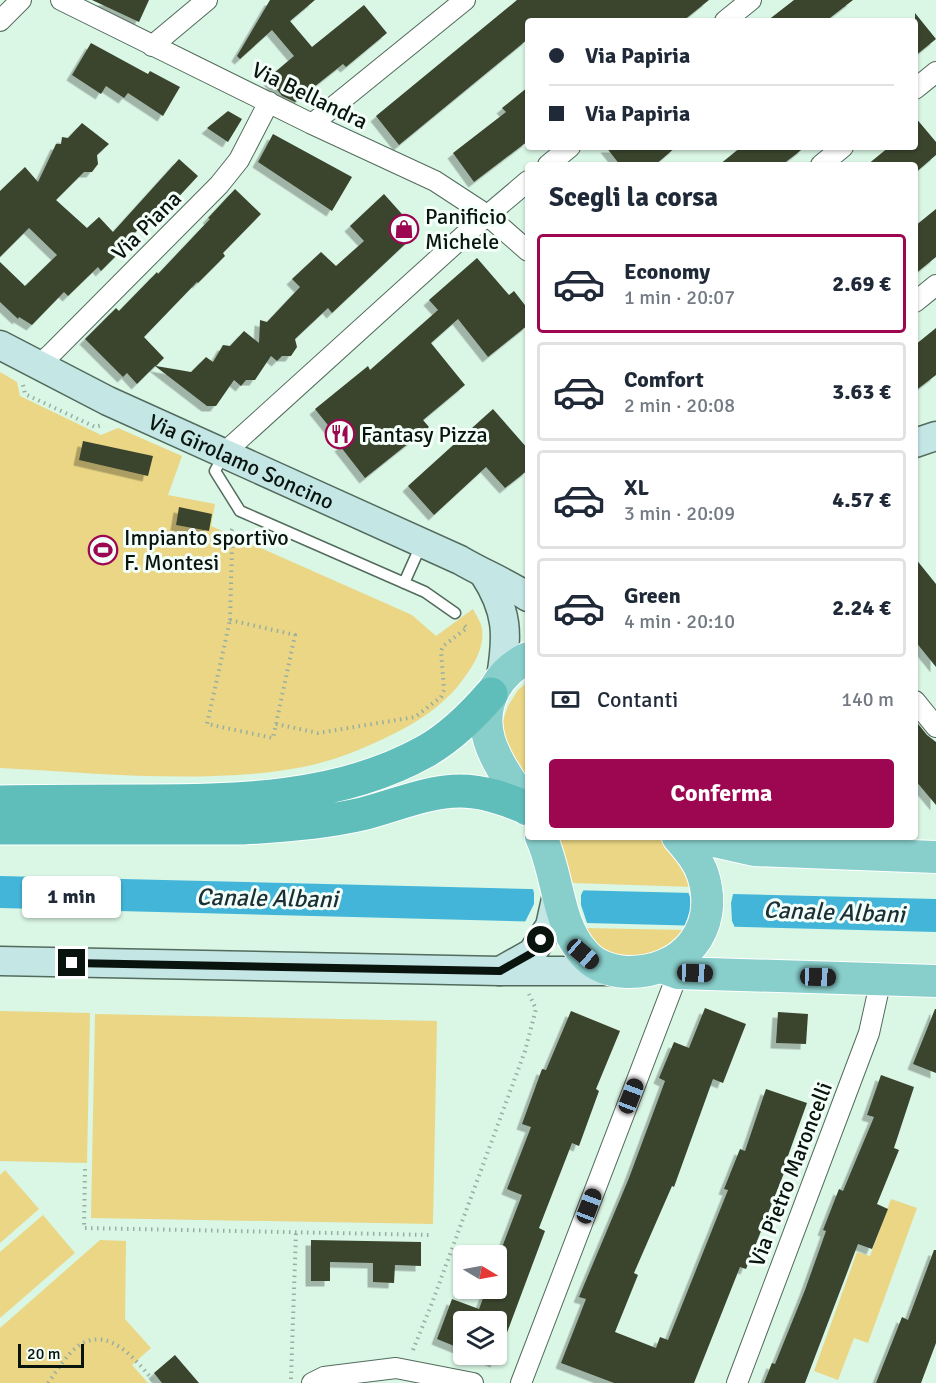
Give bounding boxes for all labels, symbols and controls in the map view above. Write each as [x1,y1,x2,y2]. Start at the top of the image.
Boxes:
text: Via Papiria [585,42,690,69]
street label: Via Bellandra [247,56,372,135]
text: Via Papiria [585,100,690,127]
text: Scegli la corsa [549,181,718,214]
street label: Via Piana [106,185,187,266]
place label: Panificio Michele [425,203,507,255]
shop icon: Panificio Michele [388,213,420,245]
icon: car [552,257,606,311]
text: Economy [624,258,710,285]
text: 2.69 € [832,270,891,297]
text: 1 min · 20:07 [624,285,735,310]
icon: car [552,365,606,419]
text: Comfort [624,366,704,393]
text: 3.63 € [832,378,891,405]
text: 2 min · 20:08 [624,393,735,418]
street label: Via Girolamo Soncino [144,408,338,515]
restaurant icon: Fantasy Pizza [324,418,356,450]
place label: Fantasy Pizza [361,421,488,448]
icon: car [552,473,606,527]
text: XL [624,474,649,501]
text: 4.57 € [832,486,891,513]
text: 3 min · 20:09 [624,501,735,526]
place label: Impianto sportivo F. Montesi [124,524,289,576]
sports icon: Impianto sportivo F. Montesi [87,534,119,566]
icon: car [552,581,606,635]
text: Green [624,582,681,609]
text: 2.24 € [832,594,891,621]
text: 4 min · 20:10 [624,609,735,634]
icon: cash [549,683,582,716]
text: Contanti [597,686,678,713]
text: 140 m [841,687,894,712]
button: Conferma [549,759,894,828]
callout: 1 min [22,876,122,918]
water label: Canale Albani [196,882,341,914]
text: 1 min [47,884,96,909]
water label: Canale Albani [763,895,908,930]
route start [527,926,554,953]
car [564,935,602,973]
route end [58,949,85,976]
car [677,963,713,983]
car [800,967,836,987]
car [616,1076,646,1116]
street label: Via Pietro Maroncelli [743,1078,838,1270]
car [574,1186,604,1226]
north arrow [453,1245,507,1299]
map controls [453,1245,507,1365]
button: layers [453,1311,507,1365]
scale bar [18,1341,84,1368]
text: 20 m [27,1344,61,1364]

